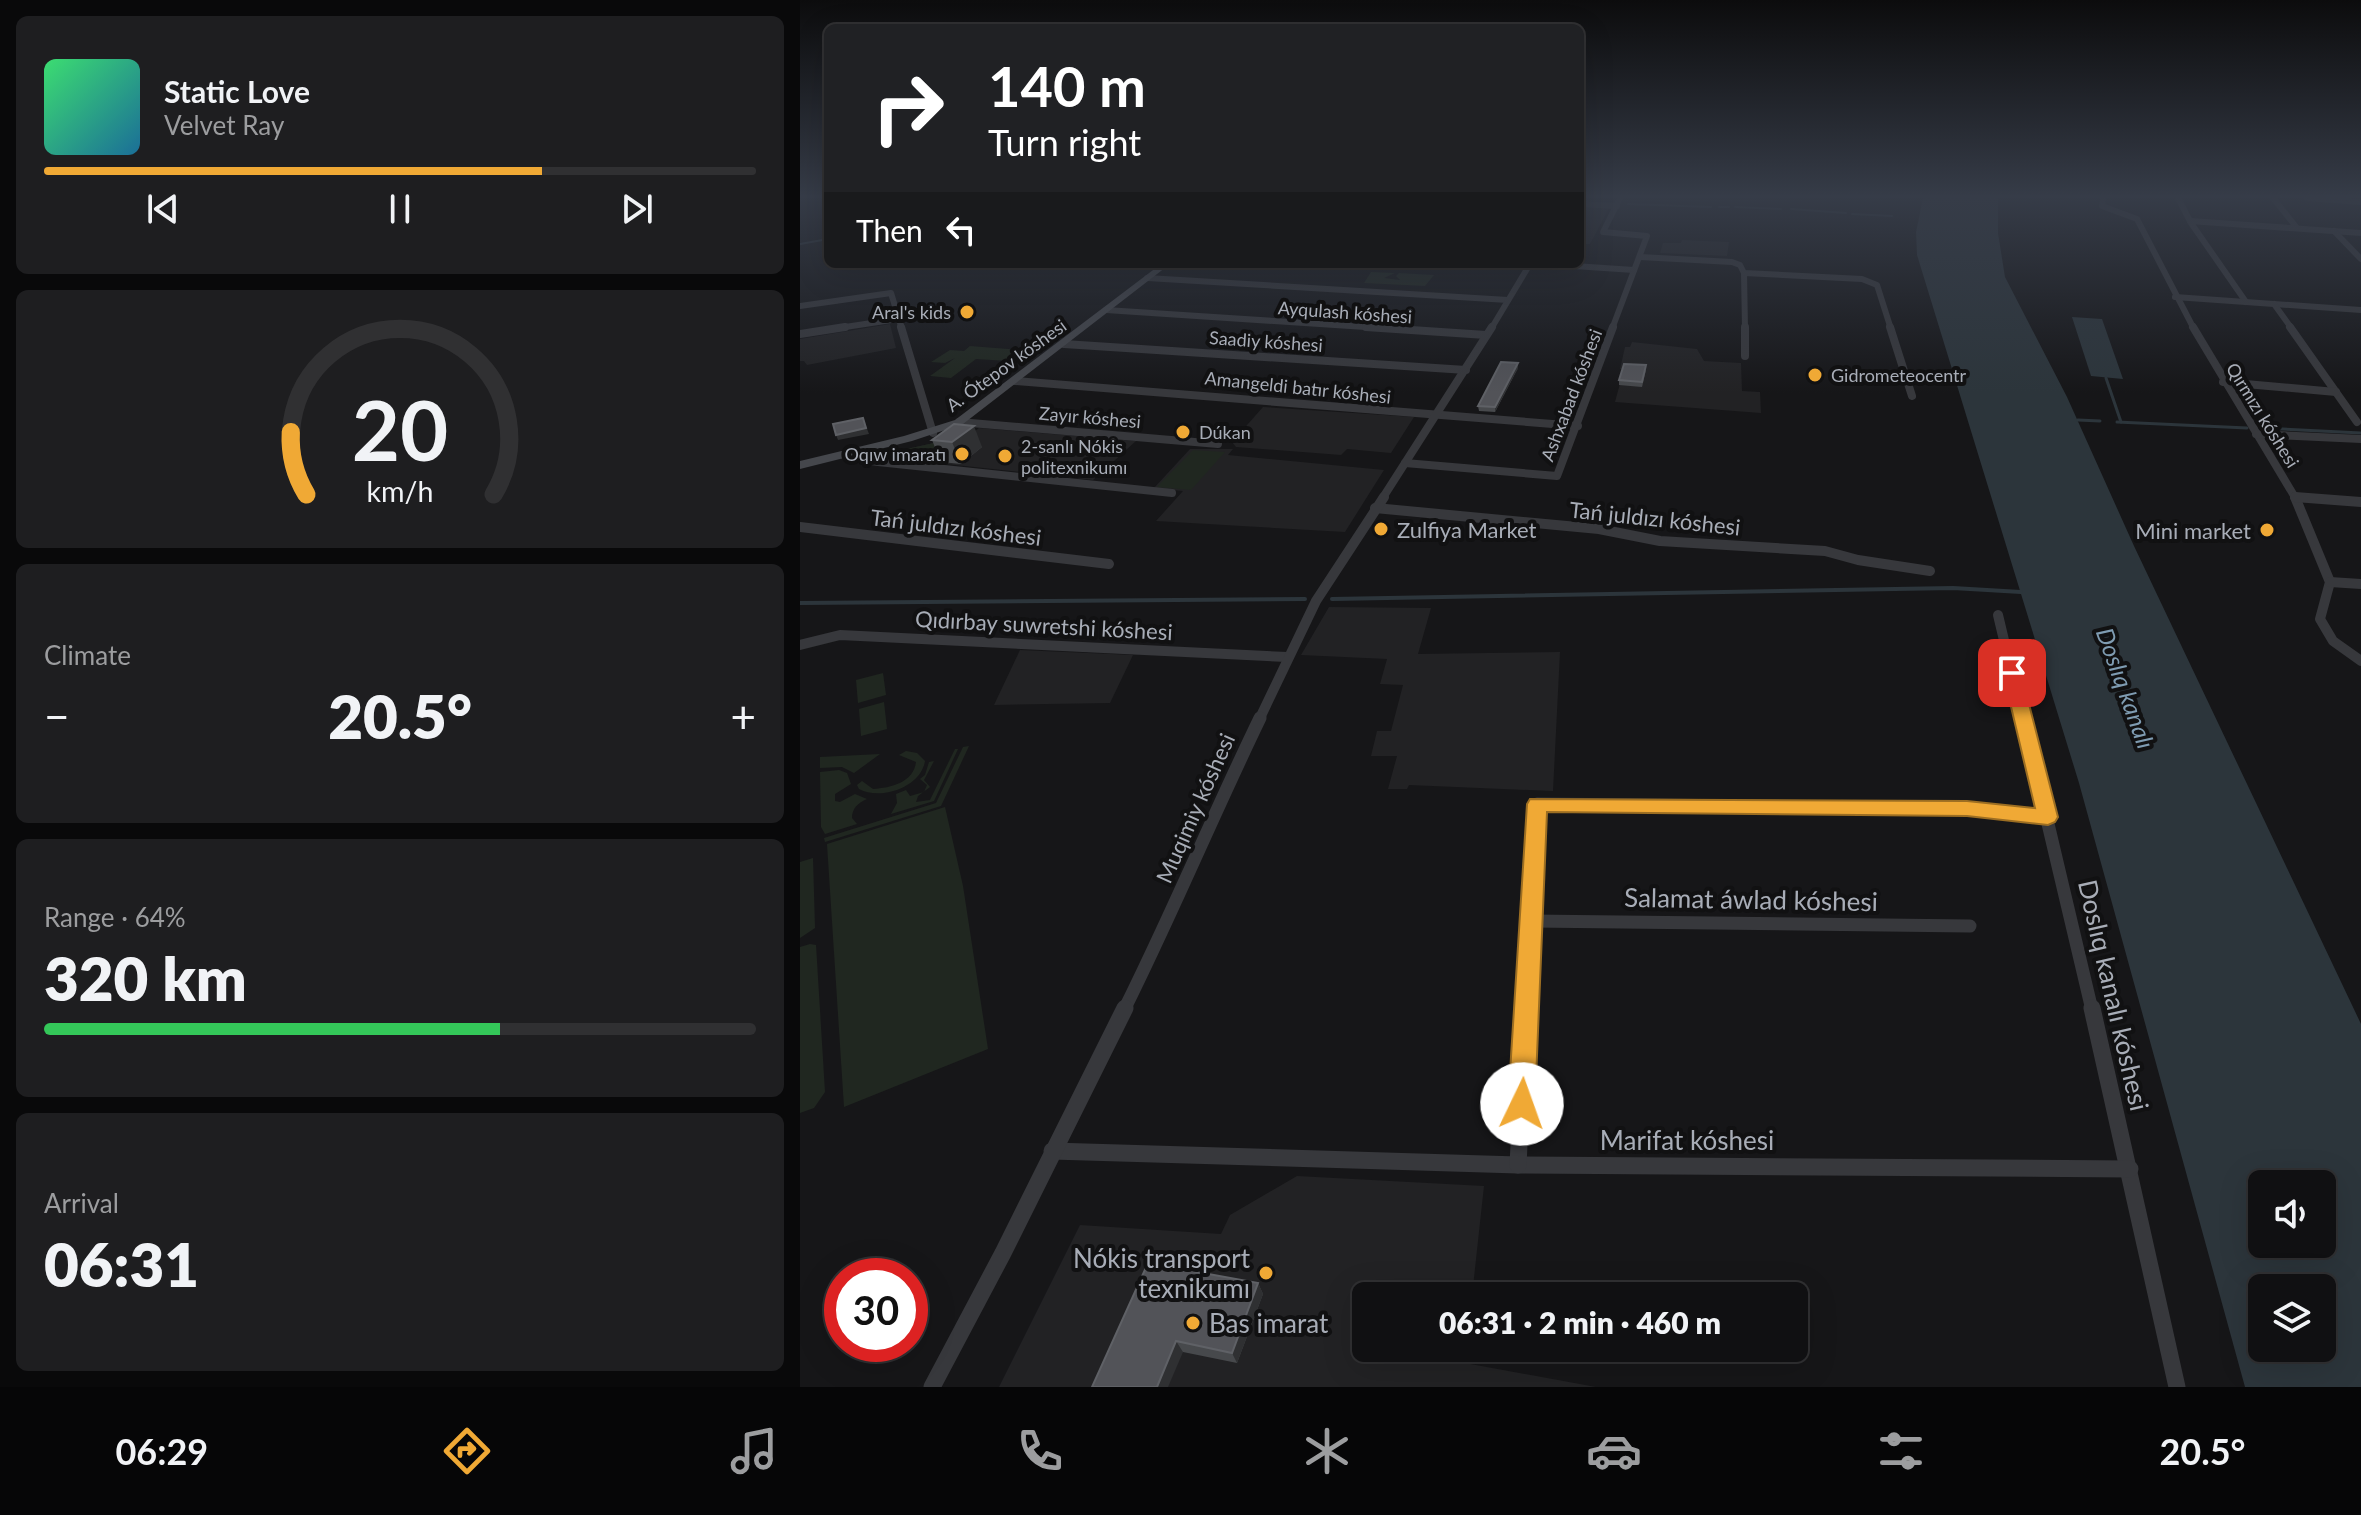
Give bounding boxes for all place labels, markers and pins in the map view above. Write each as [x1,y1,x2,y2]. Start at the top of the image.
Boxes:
place label: Aral's kids [872,301,951,323]
marker: Aral's kids [958,303,976,321]
place label: Gidrometeocentr [1831,364,1967,386]
marker: Gidrometeocentr [1806,366,1824,384]
place label: Dúkan [1199,421,1251,443]
marker: Dúkan [1174,423,1192,441]
place label: 2-sanlı Nókis politexnikumı [1021,435,1127,478]
place label: Oqıw imaratı [845,443,946,465]
marker: Oqıw imaratı [953,445,971,463]
marker: 2-sanlı Nókis politexnikumı [996,447,1014,465]
place label: Zulfiya Market [1397,516,1537,543]
place label: Mini market [2135,517,2251,544]
marker: Zulfiya Market [1372,520,1390,538]
marker: Mini market [2258,521,2276,539]
pin [1978,639,2046,707]
place label: Nókis transport texnikumı [1073,1242,1251,1304]
marker: Nókis transport texnikumı [1257,1264,1275,1282]
place label: Bas imarat [1209,1307,1329,1339]
marker: Bas imarat [1184,1314,1202,1332]

